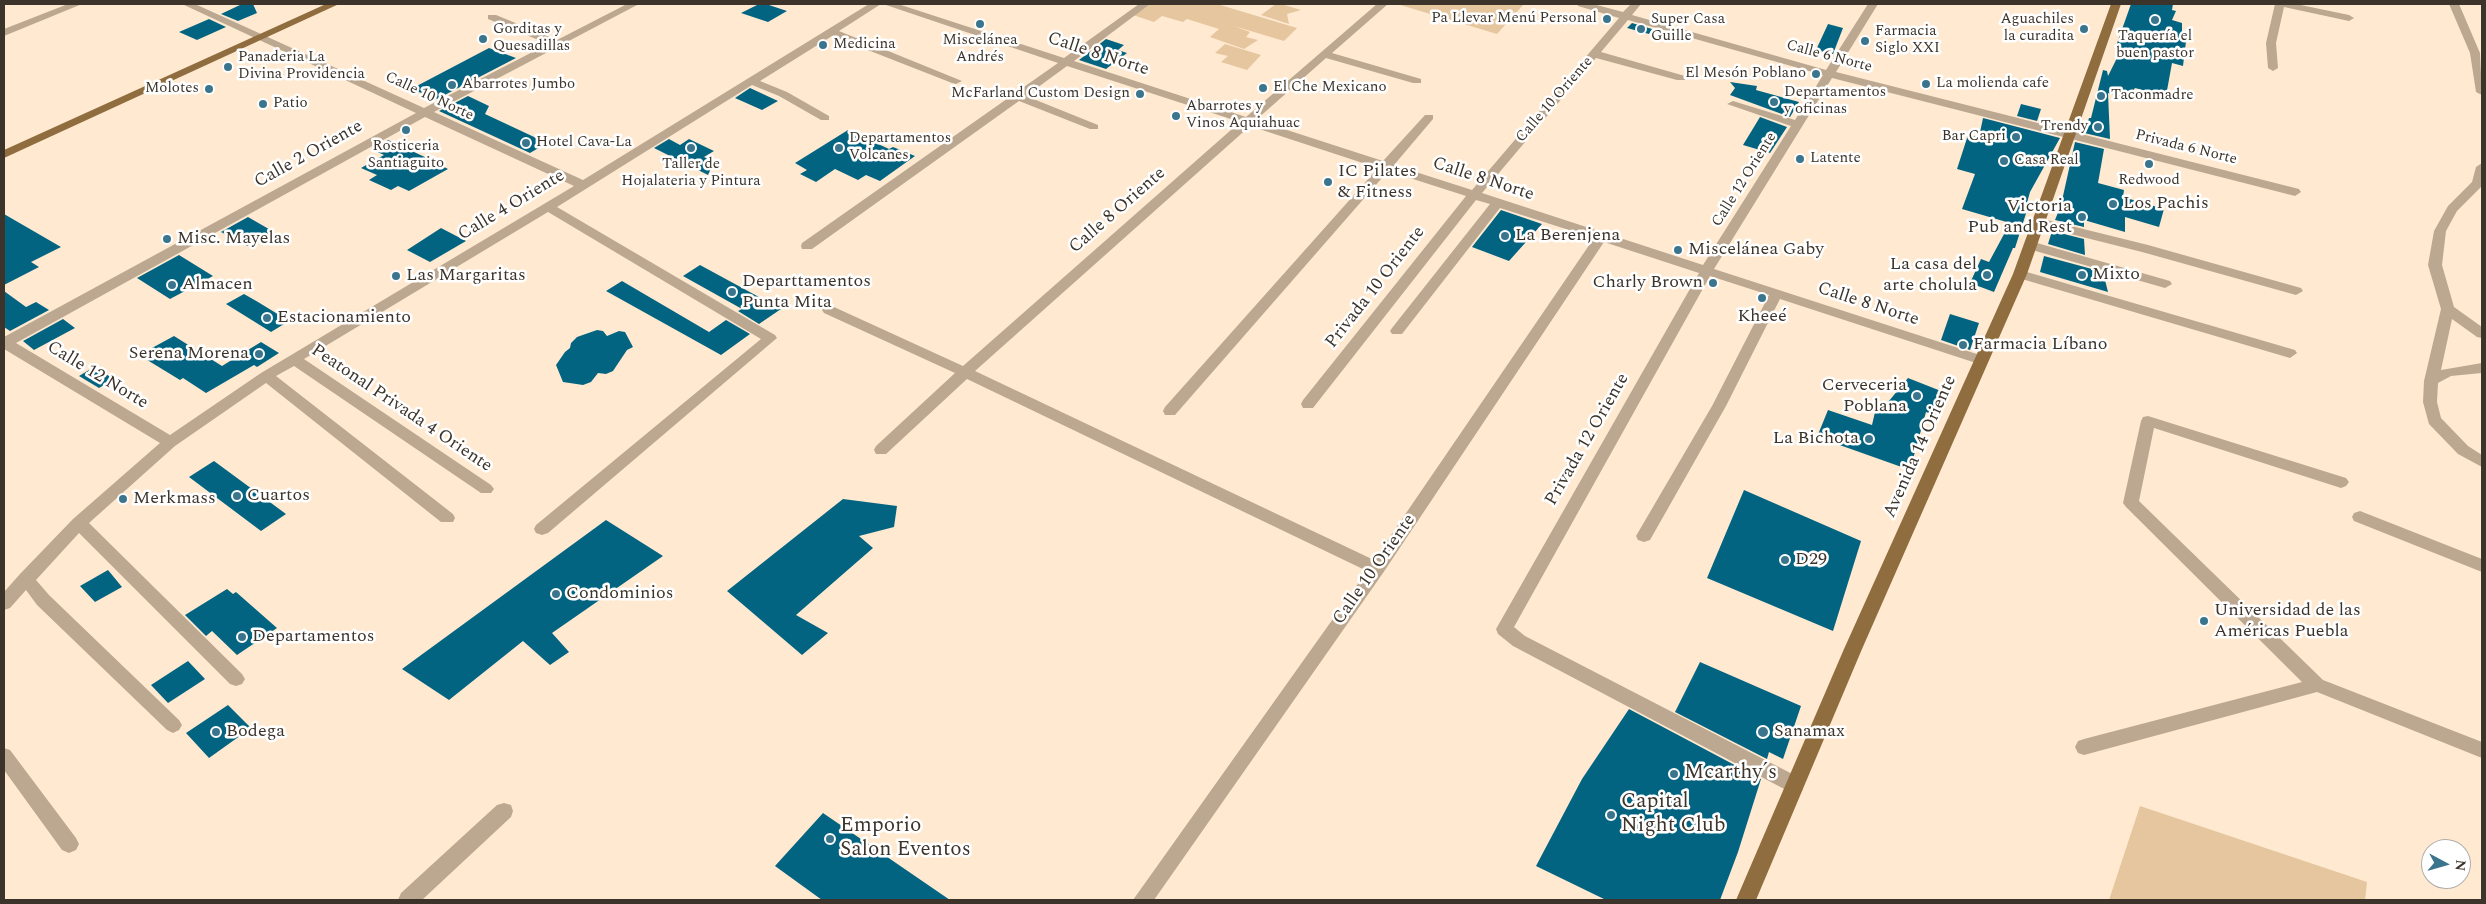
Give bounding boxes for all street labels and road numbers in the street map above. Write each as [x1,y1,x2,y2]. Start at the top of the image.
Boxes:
street label: Calle 8 Norte [1045,28,1151,82]
street label: Calle 6 Norte [1784,37,1874,77]
street label: Calle 10 Oriente [1513,53,1597,147]
street label: Calle 10 Norte [382,69,476,125]
street label: Calle 2 Oriente [251,116,367,194]
street label: Privada 6 Norte [2133,127,2239,169]
street label: Calle 12 Oriente [1709,129,1781,231]
street label: Calle 8 Norte [1430,153,1536,207]
street label: Calle 8 Oriente [1065,163,1171,259]
street label: Calle 4 Oriente [455,166,569,246]
street label: Privada 10 Oriente [1322,223,1430,353]
street label: Calle 8 Norte [1815,278,1921,332]
street label: Calle 12 Norte [42,337,152,415]
street label: Peatonal Privada 4 Oriente [306,340,496,478]
street label: Privada 12 Oriente [1541,370,1635,510]
street label: Avenida 14 Oriente [1880,372,1962,522]
street label: Calle 10 Oriente [1329,511,1421,629]

